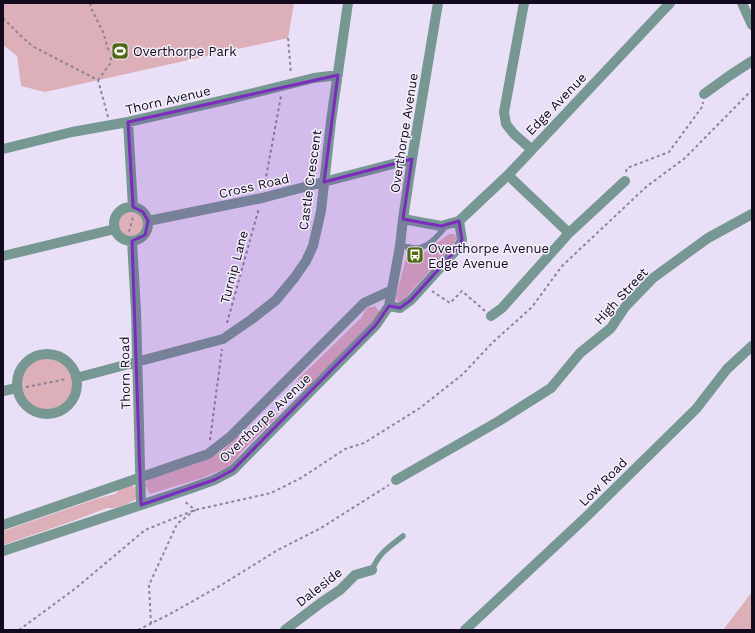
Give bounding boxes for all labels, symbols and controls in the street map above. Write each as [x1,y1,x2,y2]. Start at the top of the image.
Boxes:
sports icon: Overthorpe Park [110,41,130,61]
place label: Overthorpe Park [133,44,237,59]
street label: Edge Avenue [523,70,589,138]
street label: Overthorpe Avenue [387,72,421,194]
street label: Thorn Avenue [124,83,212,117]
street label: Castle Crescent [296,128,325,231]
street label: Cross Road [217,171,291,201]
street label: Turnip Lane [217,229,251,305]
place label: Overthorpe Avenue Edge Avenue [428,241,549,271]
bus stop icon: Overthorpe Avenue Edge Avenue [405,245,425,265]
street label: High Street [591,264,651,327]
street label: Thorn Road [117,336,133,410]
street label: Overthorpe Avenue [216,371,314,465]
street label: Low Road [576,455,630,509]
street label: Daleside [293,564,345,610]

